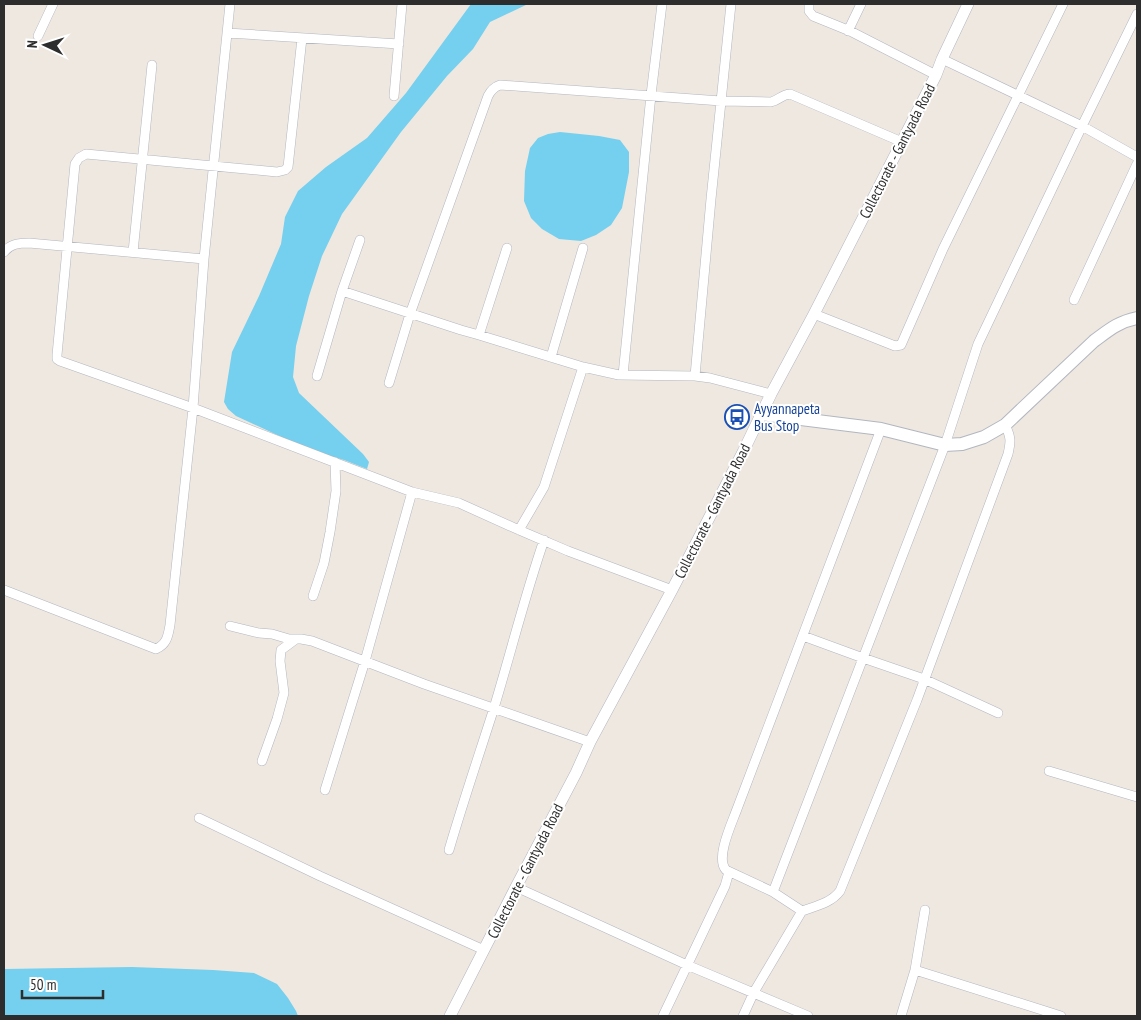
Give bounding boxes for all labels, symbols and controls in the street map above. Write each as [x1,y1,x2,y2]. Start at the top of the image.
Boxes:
north arrow [20,20,70,70]
text: N [23,40,41,48]
street label: Collectorate - Gantyada Road [855,80,939,222]
place label: Ayyannapeta Bus Stop [754,399,820,435]
bus stop icon: Ayyannapeta Bus Stop [724,404,750,430]
street label: Collectorate - Gantyada Road [670,440,754,582]
street label: Collectorate - Gantyada Road [483,800,567,942]
scale bar [22,968,104,1000]
text: 50 m [30,975,56,994]

